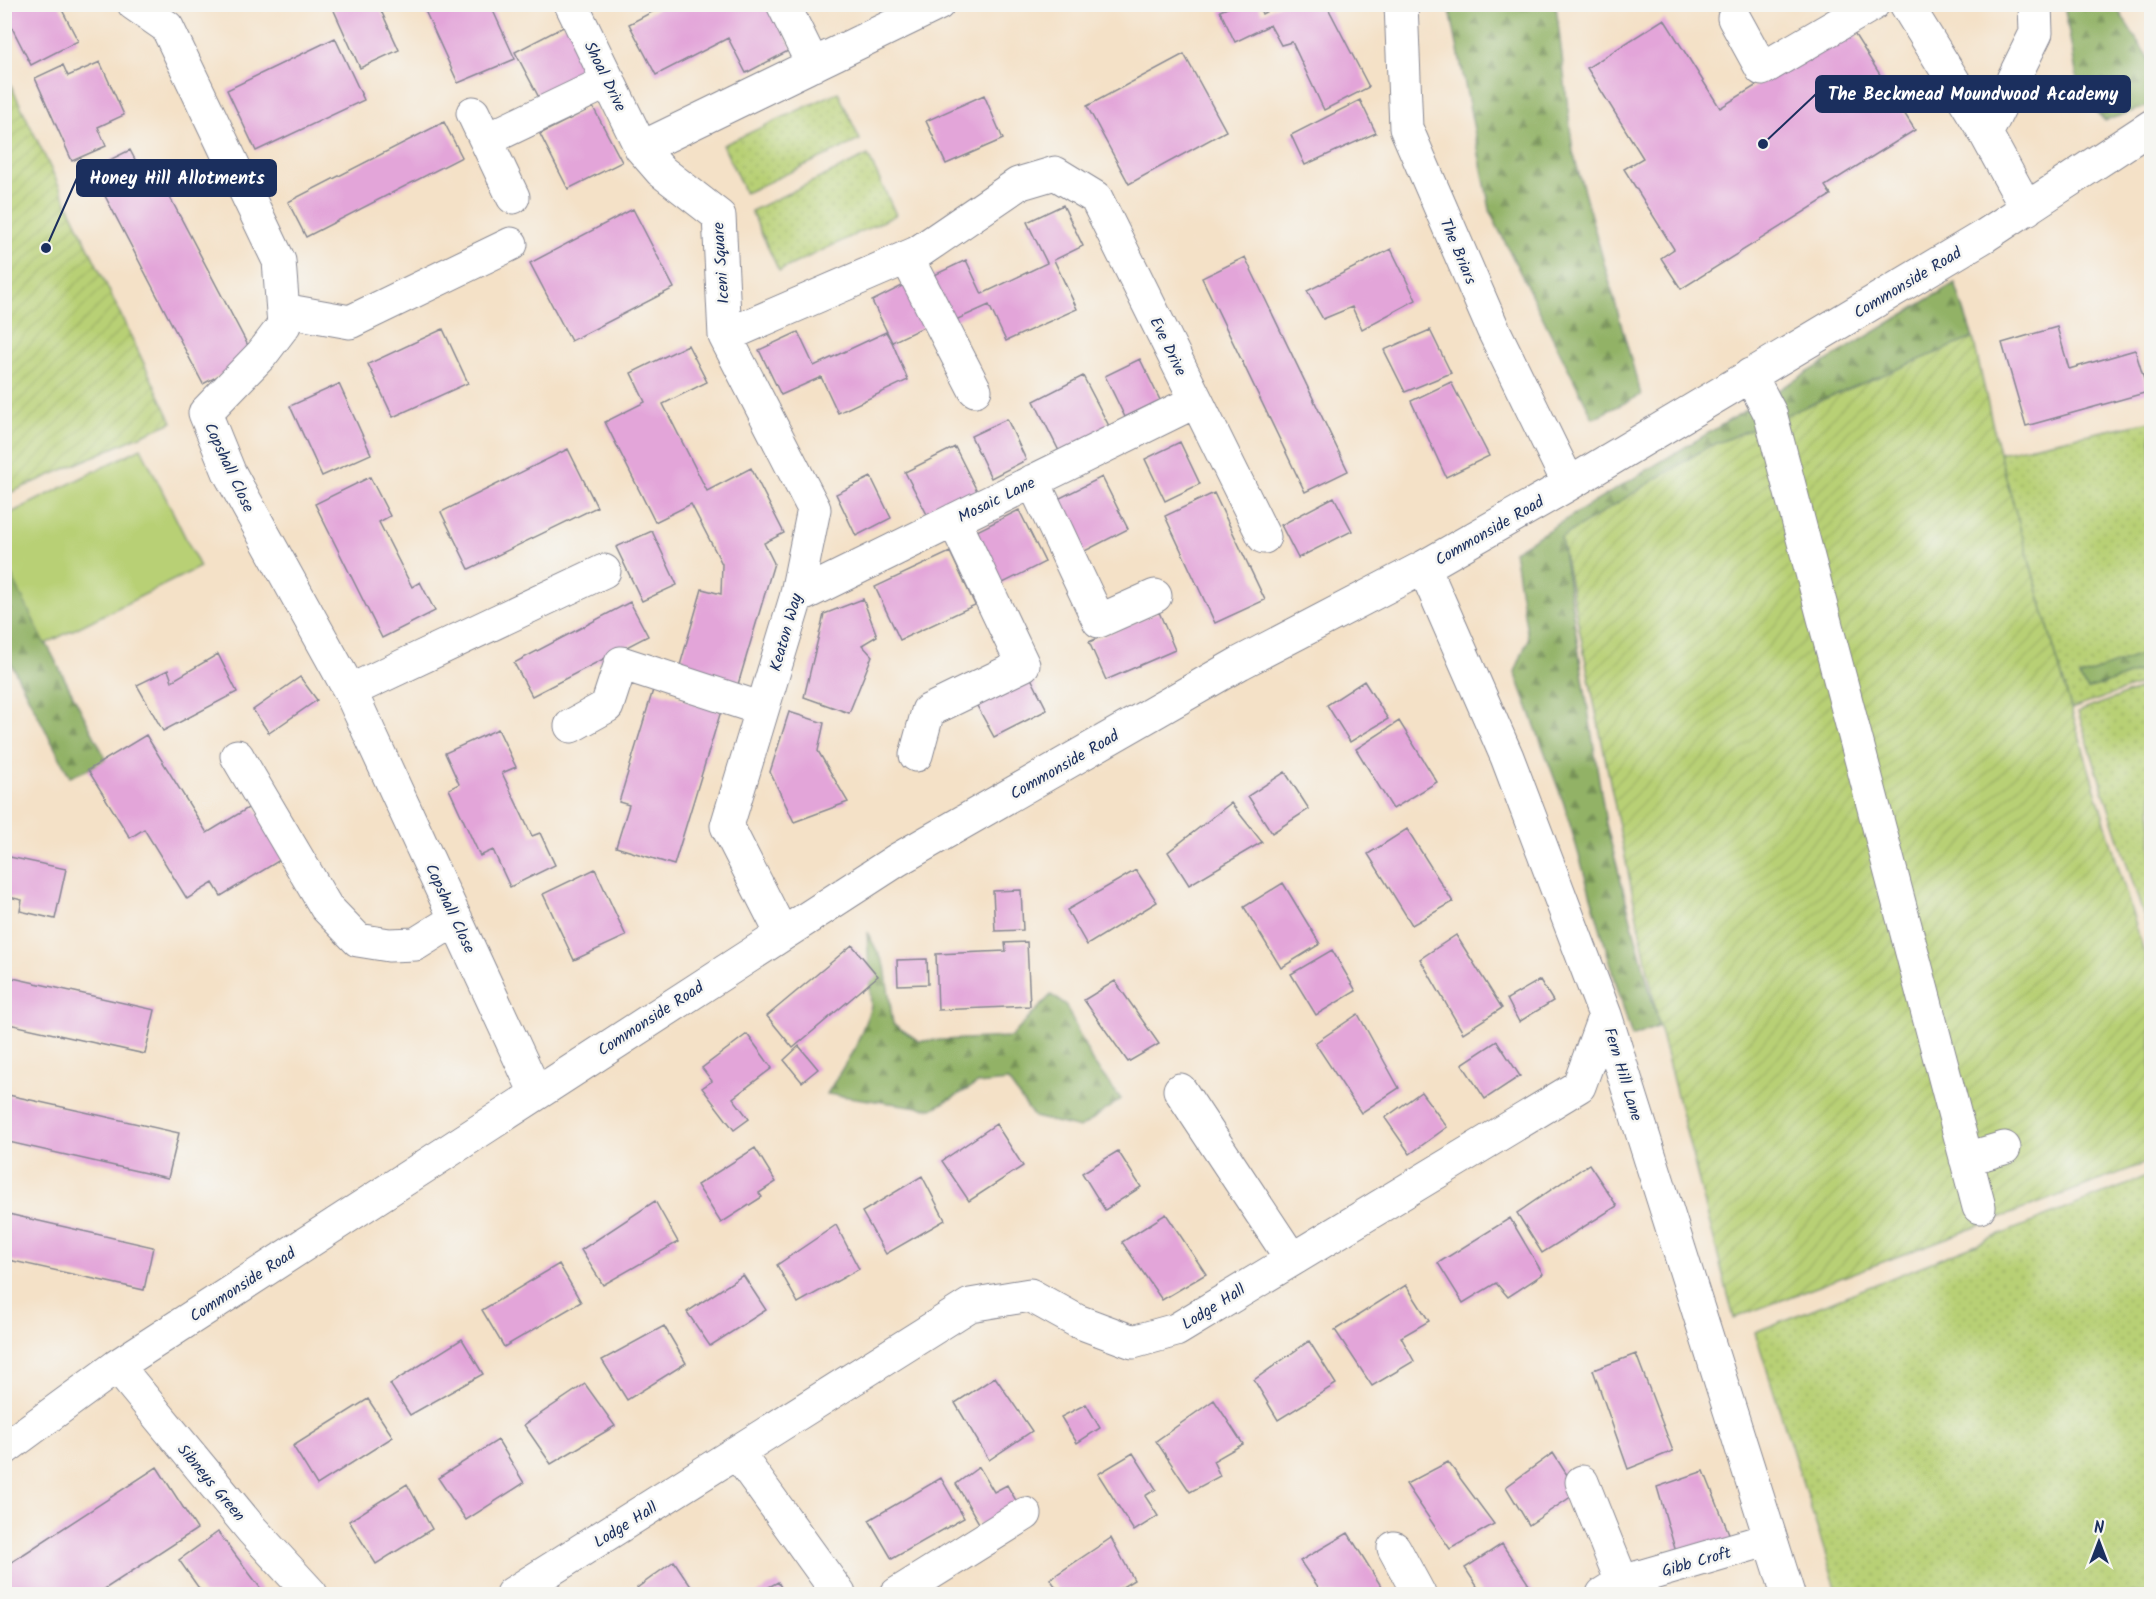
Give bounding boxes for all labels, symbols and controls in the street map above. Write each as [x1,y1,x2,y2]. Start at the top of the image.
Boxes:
street label: Shoal Drive [577,37,632,116]
callout: The Beckmead Moundwood Academy [1816,76,2130,112]
text: The Beckmead Moundwood Academy [1828,81,2119,110]
callout: Honey Hill Allotments [77,160,276,196]
text: Honey Hill Allotments [89,165,265,194]
street label: The Briars [1433,215,1483,289]
street label: Iceni Square [706,221,737,305]
street label: Commonside Road [1849,241,1968,326]
street label: Eve Drive [1143,313,1193,380]
street label: Copshall Close [197,419,260,517]
street label: Mosaic Lane [954,471,1040,530]
street label: Commonside Road [1431,489,1550,573]
street label: Keaton Way [763,590,810,674]
street label: Commonside Road [1006,723,1125,807]
street label: Copshall Close [418,860,481,958]
street label: Commonside Road [593,975,710,1063]
street label: Fern Hill Lane [1596,1025,1649,1124]
street label: Commonside Road [185,1241,302,1329]
street label: Lodge Hall [1177,1278,1251,1337]
street label: Sibneys Green [171,1438,251,1527]
street label: Lodge Hall [589,1496,663,1555]
north arrow [2069,1512,2129,1572]
text: N [2094,1516,2104,1541]
street label: Gibb Croft [1659,1540,1735,1584]

